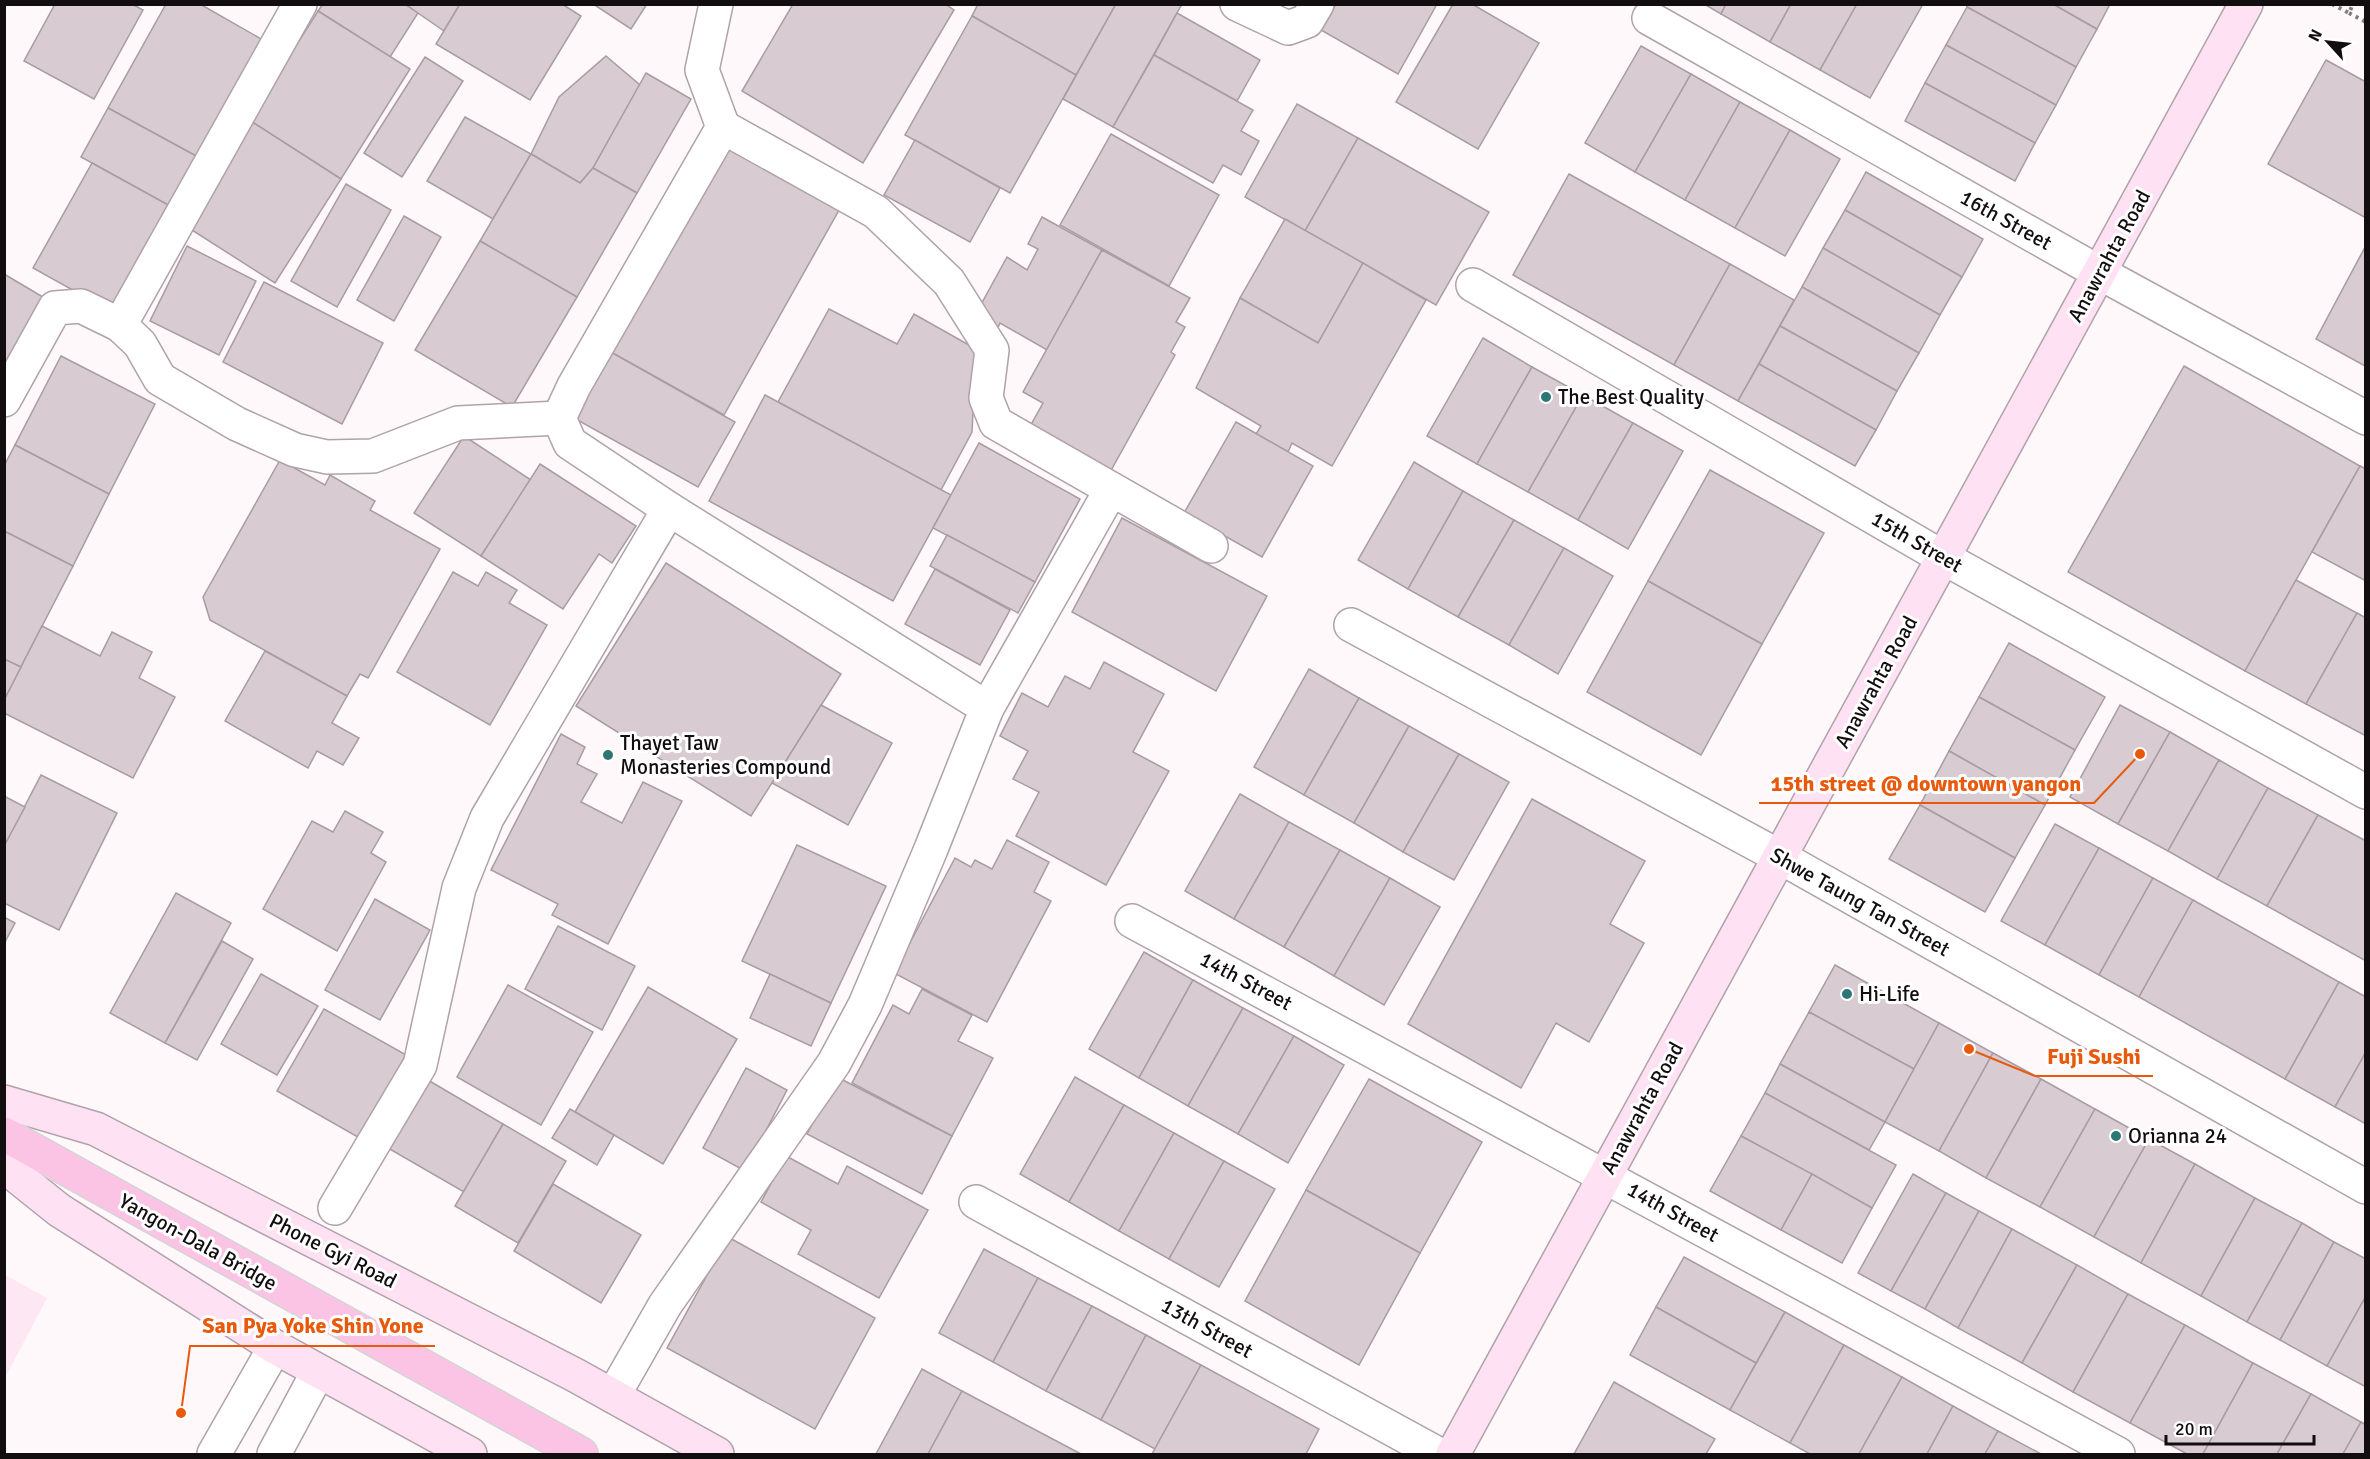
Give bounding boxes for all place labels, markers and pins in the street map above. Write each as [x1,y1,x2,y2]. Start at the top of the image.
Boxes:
place label: The Best Quality [1558,384,1704,410]
marker: The Best Quality [1539,390,1553,404]
place label: Thayet Taw Monasteries Compound [620,730,831,780]
marker: Thayet Taw Monasteries Compound [601,748,615,762]
callout: 15th street @ downtown yangon [1759,763,2094,803]
place label: Hi-Life [1859,981,1920,1007]
marker: Hi-Life [1840,987,1854,1001]
callout: Fuji Sushi [2035,1036,2153,1076]
place label: Orianna 24 [2128,1123,2227,1149]
marker: Orianna 24 [2109,1129,2123,1143]
callout: San Pya Yoke Shin Yone [190,1306,435,1346]

